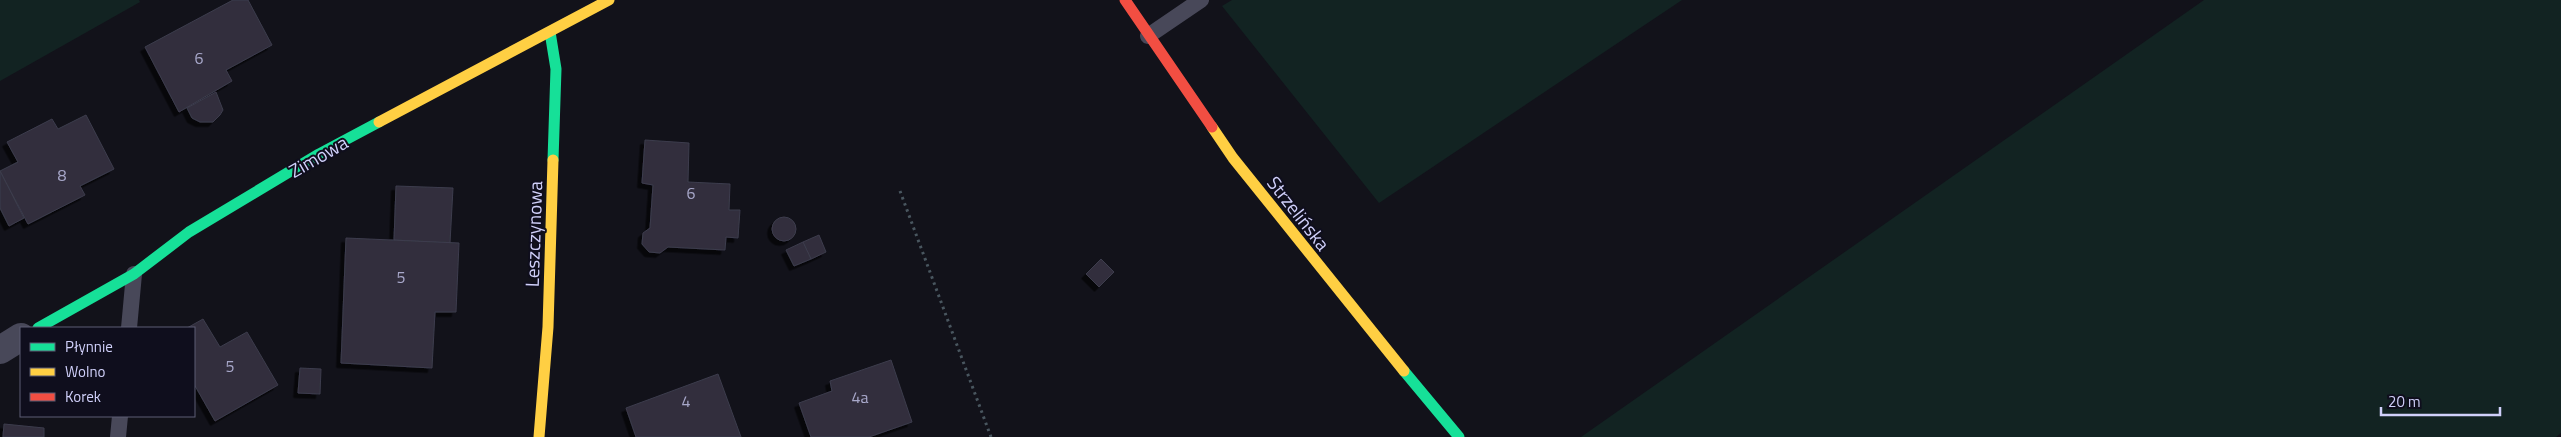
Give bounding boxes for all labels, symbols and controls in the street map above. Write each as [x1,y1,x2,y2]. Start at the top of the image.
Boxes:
house number: 6 [195,46,204,70]
street label: Zimowa [283,127,353,185]
house number: 8 [58,163,67,187]
street label: Strzelińska [1261,170,1338,257]
street label: Leszczynowa [517,180,549,288]
house number: 6 [687,181,696,205]
house number: 5 [397,265,406,289]
legend [20,327,195,417]
text: Płynnie [65,335,113,358]
house number: 5 [226,354,235,378]
text: Wolno [65,360,105,383]
scale bar [2381,384,2500,416]
text: Korek [65,385,101,408]
house number: 4a [852,385,868,409]
house number: 4 [682,389,691,413]
text: 20 m [2388,390,2421,413]

